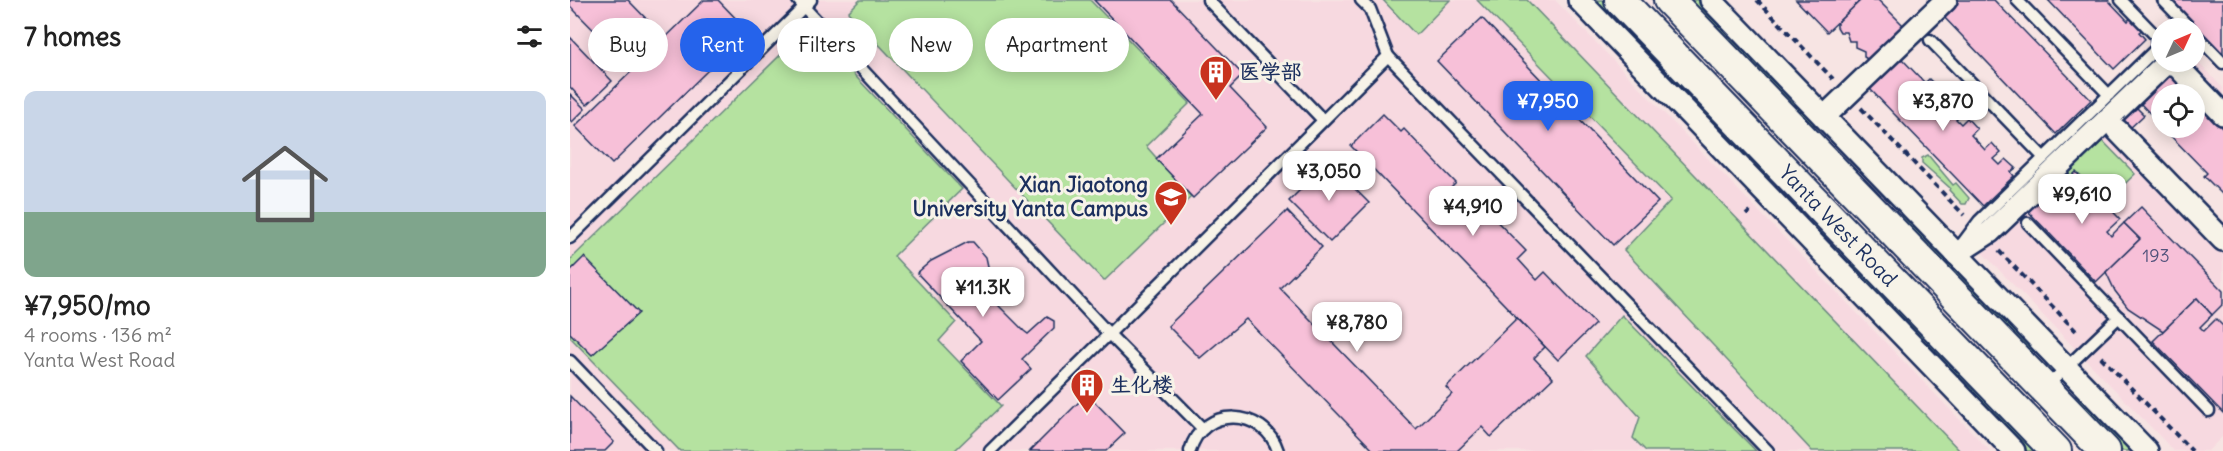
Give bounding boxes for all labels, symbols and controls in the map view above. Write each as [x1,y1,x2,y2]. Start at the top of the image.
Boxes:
chip: Buy [588,18,668,72]
chip: Rent [680,18,765,72]
chip: Filters [777,18,877,72]
chip: New [889,18,973,72]
chip: Apartment [985,18,1129,72]
north arrow [2151,18,2205,72]
map controls [2151,18,2205,138]
text: 7 homes [24,20,121,53]
icon: filters [513,20,546,53]
building icon: 医学部 [1198,54,1234,101]
place label: 医学部 [1239,58,1302,85]
pin: ¥7,950 [1499,81,1597,132]
pin: ¥3,870 [1894,81,1992,132]
button: locate [2151,84,2205,138]
text: ¥7,950 [1517,88,1579,113]
text: ¥3,870 [1912,88,1974,113]
icon: home [231,130,339,238]
pin: ¥3,050 [1280,151,1378,202]
text: ¥3,050 [1296,158,1362,183]
street label: Yanta West Road [1774,159,1903,292]
place label: Xian Jiaotong University Yanta Campus [913,171,1148,222]
pin: ¥9,610 [2033,174,2131,225]
school or university icon: Xian Jiaotong University Yanta Campus [1153,179,1189,226]
text: ¥9,610 [2052,181,2112,206]
pin: ¥4,910 [1424,186,1522,237]
text: ¥4,910 [1443,193,1503,218]
house number: 193 [2142,244,2170,267]
pin: ¥11.3K [934,267,1032,318]
text: ¥11.3K [955,274,1011,299]
text: ¥7,950/mo [24,289,151,322]
pin: ¥8,780 [1308,302,1406,353]
text: ¥8,780 [1326,309,1388,334]
text: 4 rooms · 136 m² [24,322,172,347]
text: Yanta West Road [24,347,175,372]
building icon: 生化楼 [1069,367,1105,414]
place label: 生化楼 [1110,371,1173,398]

